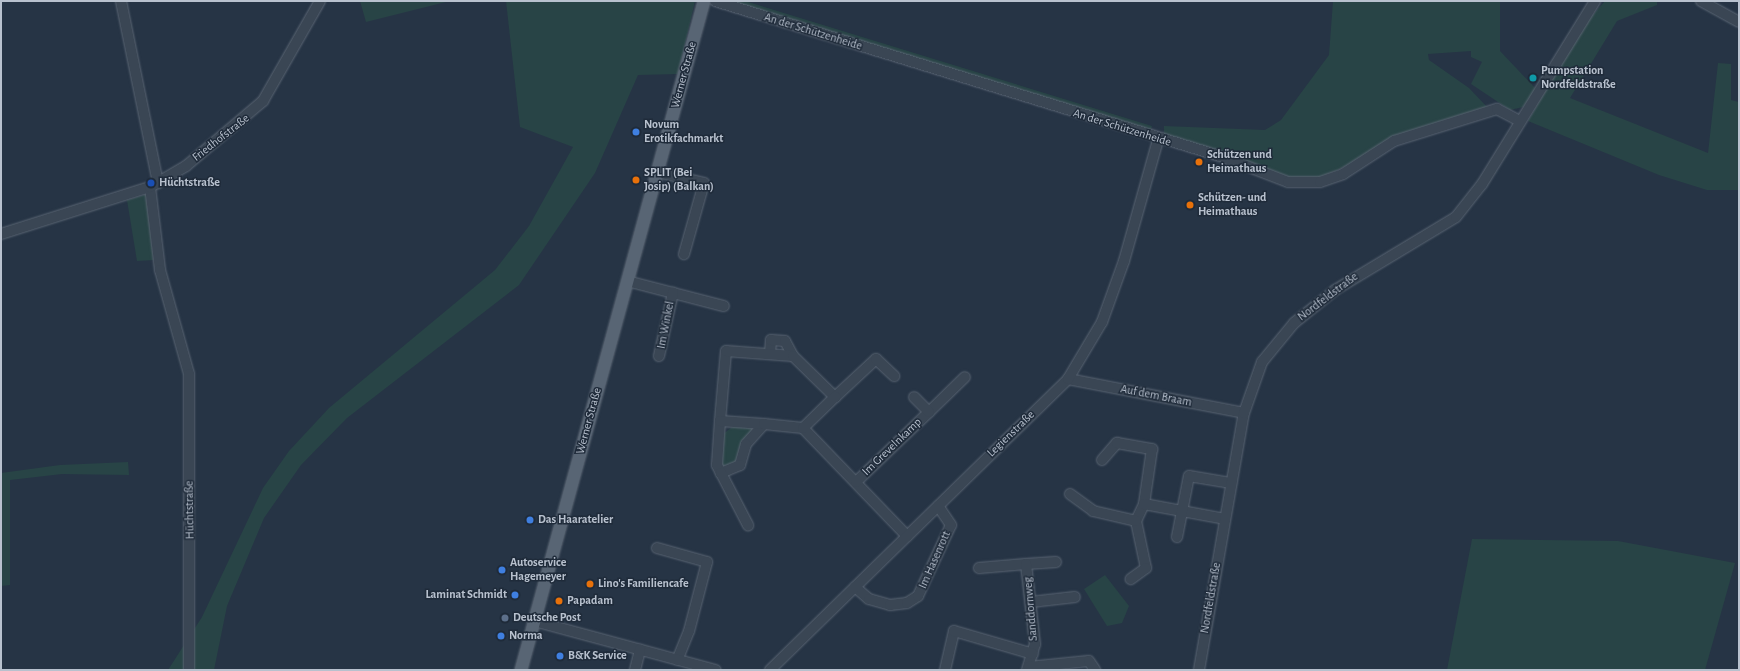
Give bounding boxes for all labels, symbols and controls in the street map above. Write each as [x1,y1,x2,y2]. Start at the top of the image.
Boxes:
street label: An der Schützenheide [762,10,864,54]
street label: Werner Straße [668,40,700,110]
place label: Pumpstation Nordfeldstraße [1541,64,1616,92]
marker: Pumpstation Nordfeldstraße [1528,73,1538,83]
street label: An der Schützenheide [1071,106,1173,150]
street label: Friedhofstraße [190,111,252,165]
place label: Novum Erotikfachmarkt [644,118,723,146]
marker: Novum Erotikfachmarkt [631,127,641,137]
place label: Schützen und Heimathaus [1207,148,1272,176]
marker: Schützen und Heimathaus [1194,157,1204,167]
place label: SPLIT (Bei Josip) (Balkan) [644,166,714,194]
marker: SPLIT (Bei Josip) (Balkan) [631,175,641,185]
place label: Hüchtstraße [159,176,220,190]
marker: Hüchtstraße [146,178,156,188]
place label: Schützen- und Heimathaus [1198,191,1266,219]
marker: Schützen- und Heimathaus [1185,200,1195,210]
street label: Nordfeldstraße [1295,270,1361,324]
street label: Im Winkel [654,300,678,350]
street label: Auf dem Braam [1119,382,1193,410]
street label: Werner Straße [573,386,605,456]
street label: Legienstraße [984,408,1038,460]
street label: Im Grevelnkamp [859,415,925,479]
street label: Hüchtstraße [182,481,198,539]
place label: Das Haaratelier [538,513,613,527]
marker: Das Haaratelier [525,515,535,525]
street label: Im Hasenrott [916,529,954,591]
place label: Autoservice Hagemeyer [510,556,566,584]
street label: Nordfeldstraße [1198,561,1224,635]
marker: Autoservice Hagemeyer [497,565,507,575]
street label: Sanddornweg [1021,576,1041,642]
place label: Lino's Familiencafe [598,577,689,591]
marker: Lino's Familiencafe [585,579,595,589]
place label: Laminat Schmidt [425,588,507,602]
marker: Laminat Schmidt [510,590,520,600]
place label: Papadam [567,594,613,608]
marker: Papadam [554,596,564,606]
place label: Deutsche Post [513,611,581,625]
marker: Deutsche Post [500,613,510,623]
place label: Norma [509,629,543,643]
marker: Norma [496,631,506,641]
place label: B&K Service [568,649,627,663]
marker: B&K Service [555,651,565,661]

